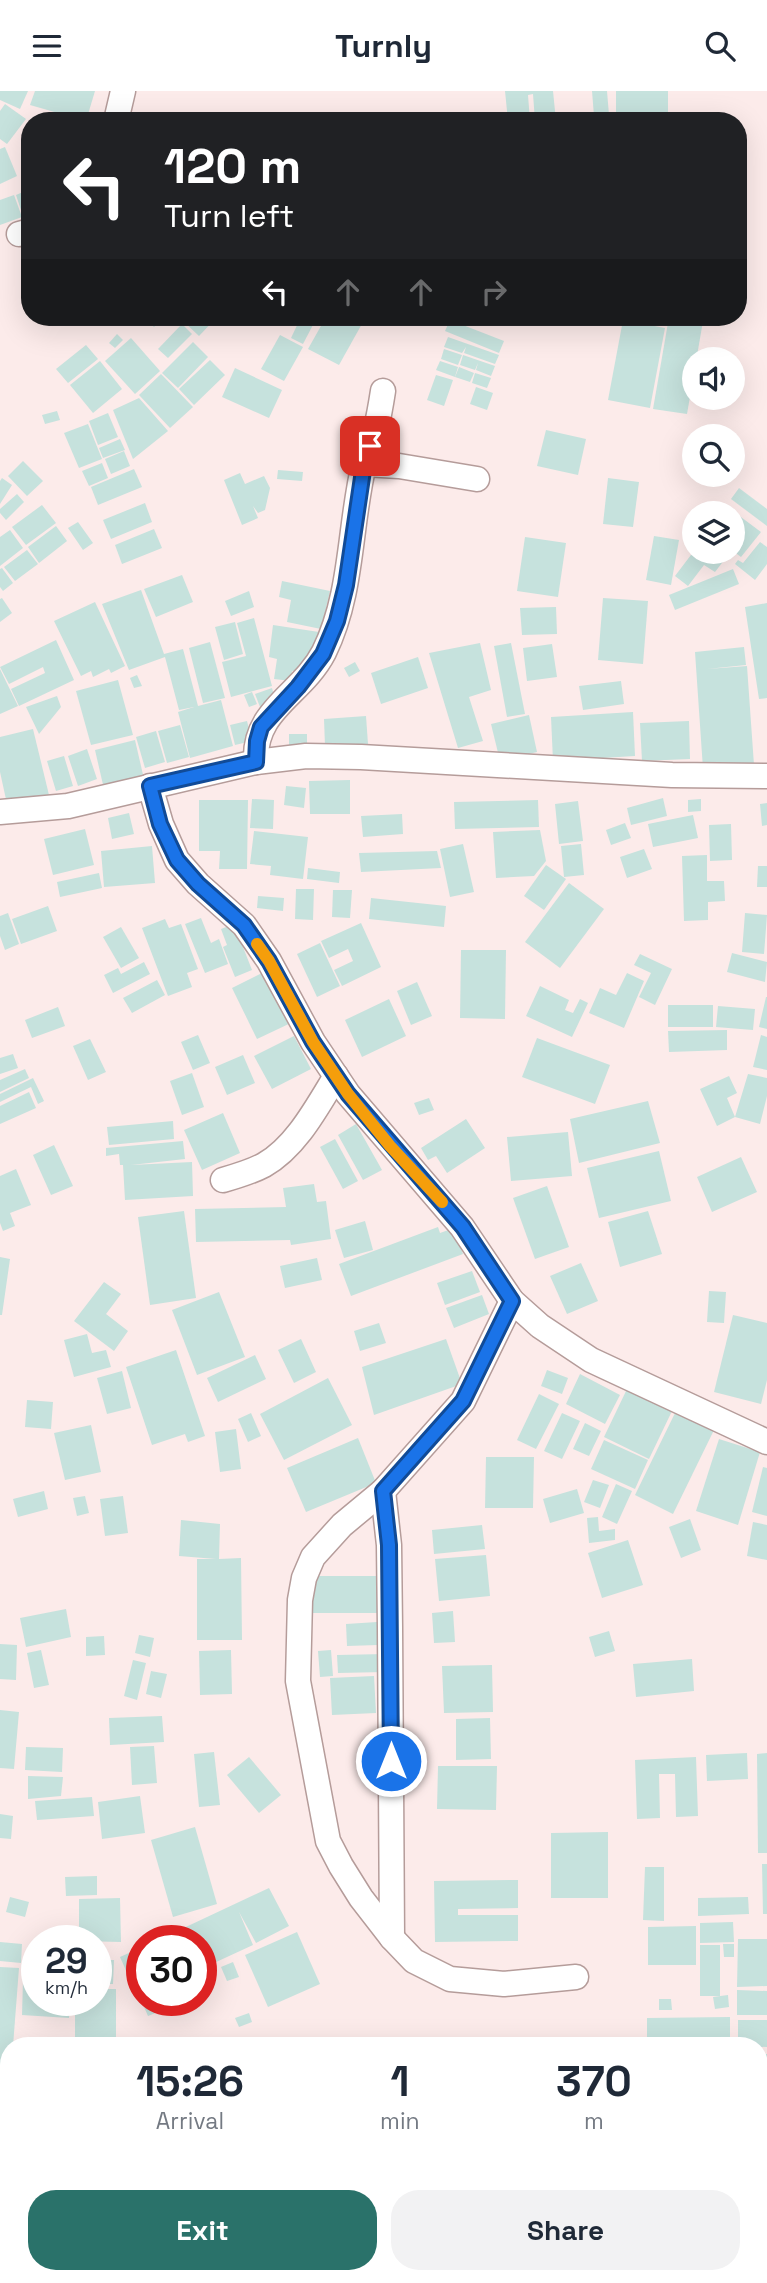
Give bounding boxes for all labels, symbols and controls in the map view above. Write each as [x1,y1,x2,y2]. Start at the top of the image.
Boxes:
text: Turnly [335,26,432,66]
icon: menu [28,27,66,65]
icon: search [701,27,739,65]
text: 120 m [164,135,301,197]
icon: left [49,140,140,231]
text: Turn left [164,196,294,236]
icon: left [256,273,294,311]
icon: ahead [329,273,367,311]
icon: ahead [402,273,440,311]
icon: right [475,273,513,311]
map controls [682,347,745,564]
button: sound [682,347,745,410]
pin [340,416,400,476]
button: search [682,424,745,487]
icon: arrive [351,427,389,465]
button: layers [682,501,745,564]
position arrow [354,1724,428,1798]
speed limit sign: 30 [126,1925,217,2016]
text: 29 [45,1939,88,1983]
text: km/h [45,1976,88,1999]
text: 15:26 [136,2055,244,2108]
text: 1 [390,2055,409,2108]
text: 370 [556,2055,632,2108]
text: Arrival [156,2106,224,2136]
text: min [380,2106,420,2136]
text: m [584,2106,604,2136]
button: Exit [28,2190,377,2270]
button: Share [391,2190,740,2270]

